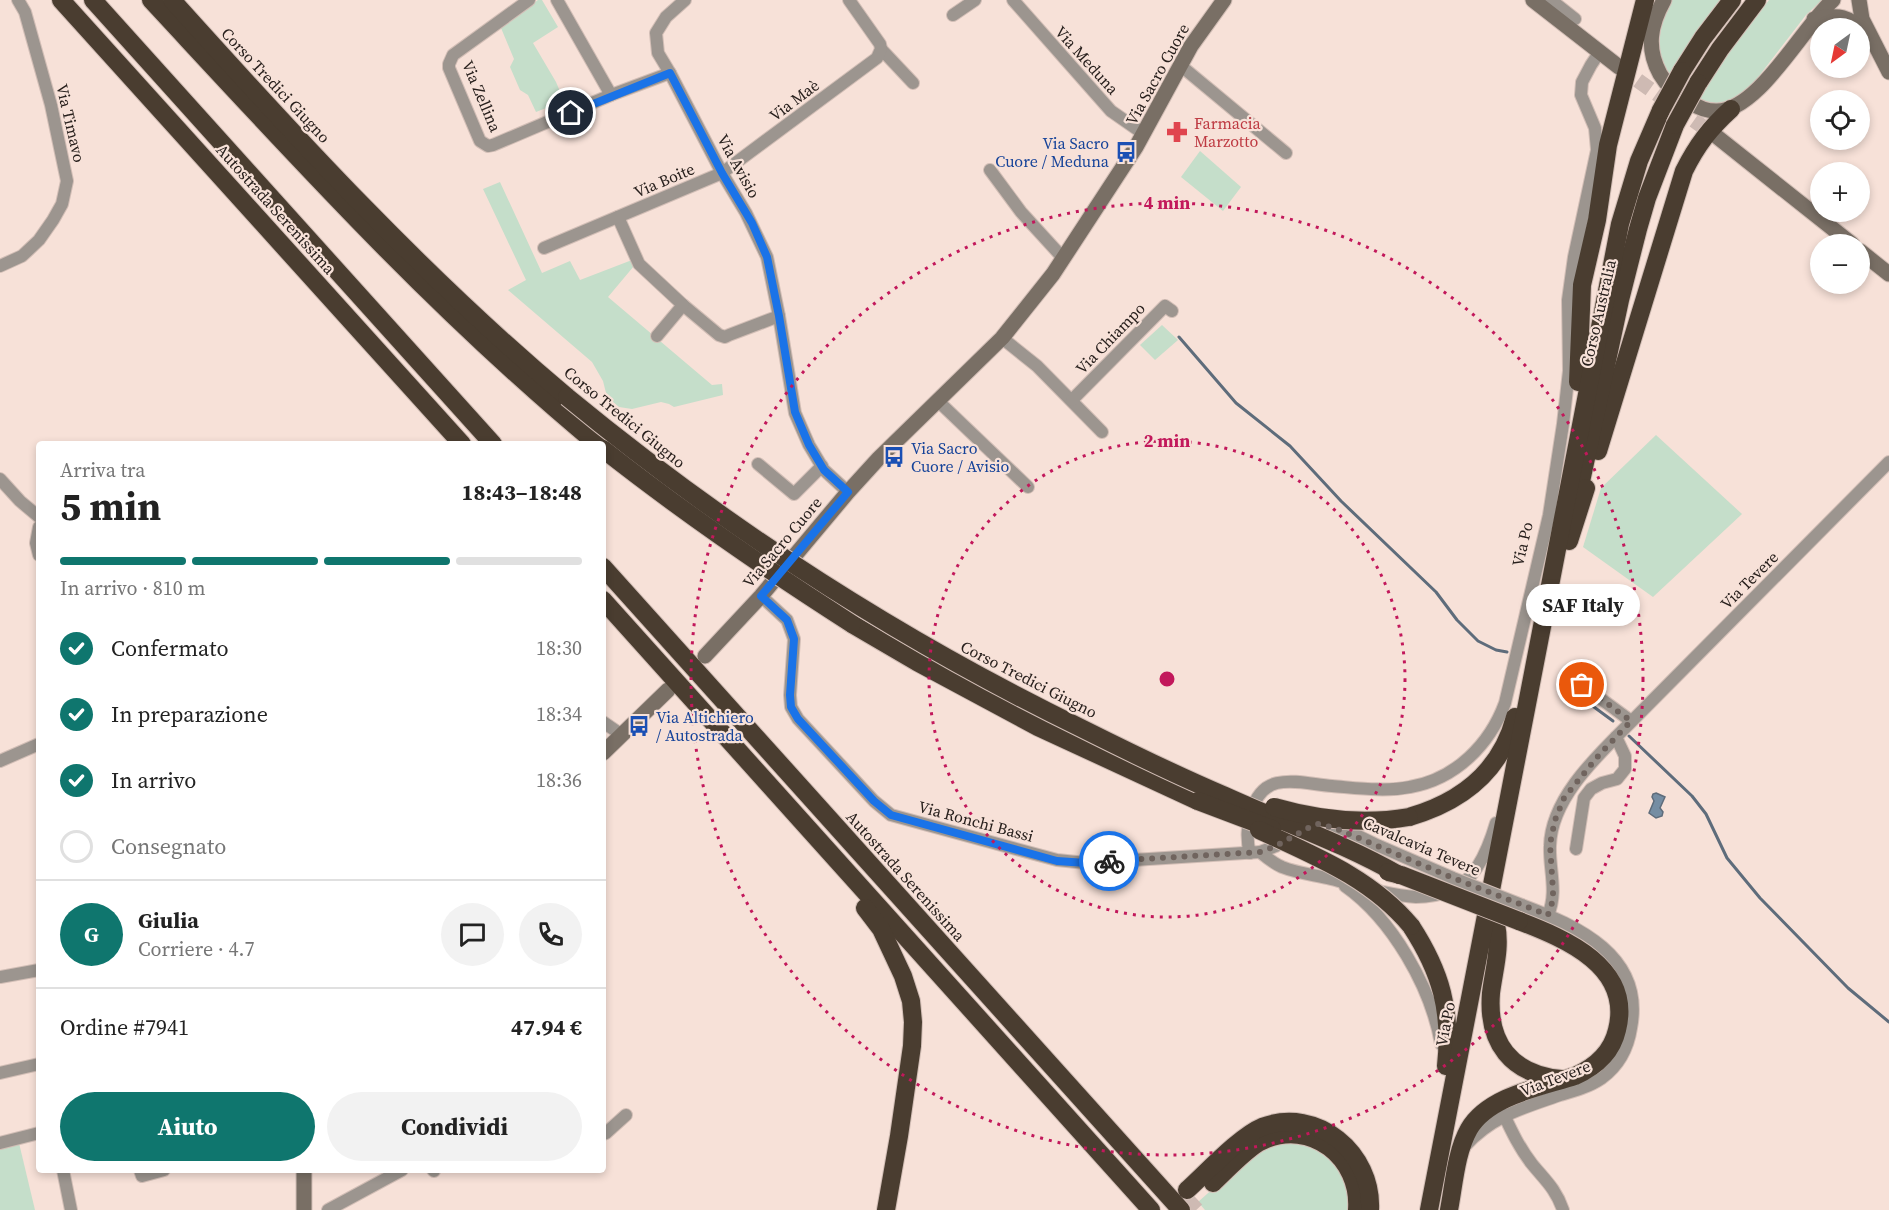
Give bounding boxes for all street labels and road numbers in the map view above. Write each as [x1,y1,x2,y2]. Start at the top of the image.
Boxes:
street label: Via Sacro Cuore [1120,19,1194,129]
street label: Via Meduna [1050,21,1124,100]
street label: Corso Tredici Giugno [217,23,335,148]
street label: Via Zellina [457,57,507,136]
street label: Via Maè [764,74,824,126]
street label: Via Timavo [51,82,91,165]
street label: Via Avisio [712,130,766,202]
street label: Autostrada Serenissima [212,139,341,279]
street label: Via Boite [630,157,698,203]
street label: Corso Australia [1575,257,1621,369]
street label: Via Chiampo [1070,297,1150,379]
street label: Corso Tredici Giugno [560,361,691,473]
street label: Via Sacro Cuore [737,492,827,592]
street label: Via Po [1506,519,1538,568]
street label: Via Tevere [1715,546,1783,614]
street label: Corso Tredici Giugno [957,635,1101,723]
street label: Via Ronchi Bassi [916,795,1036,847]
street label: Autostrada Serenissima [842,806,971,946]
street label: Cavalcavia Tevere [1360,811,1484,881]
street label: Via Po [1430,1000,1460,1048]
street label: Via Tevere [1517,1054,1593,1102]

